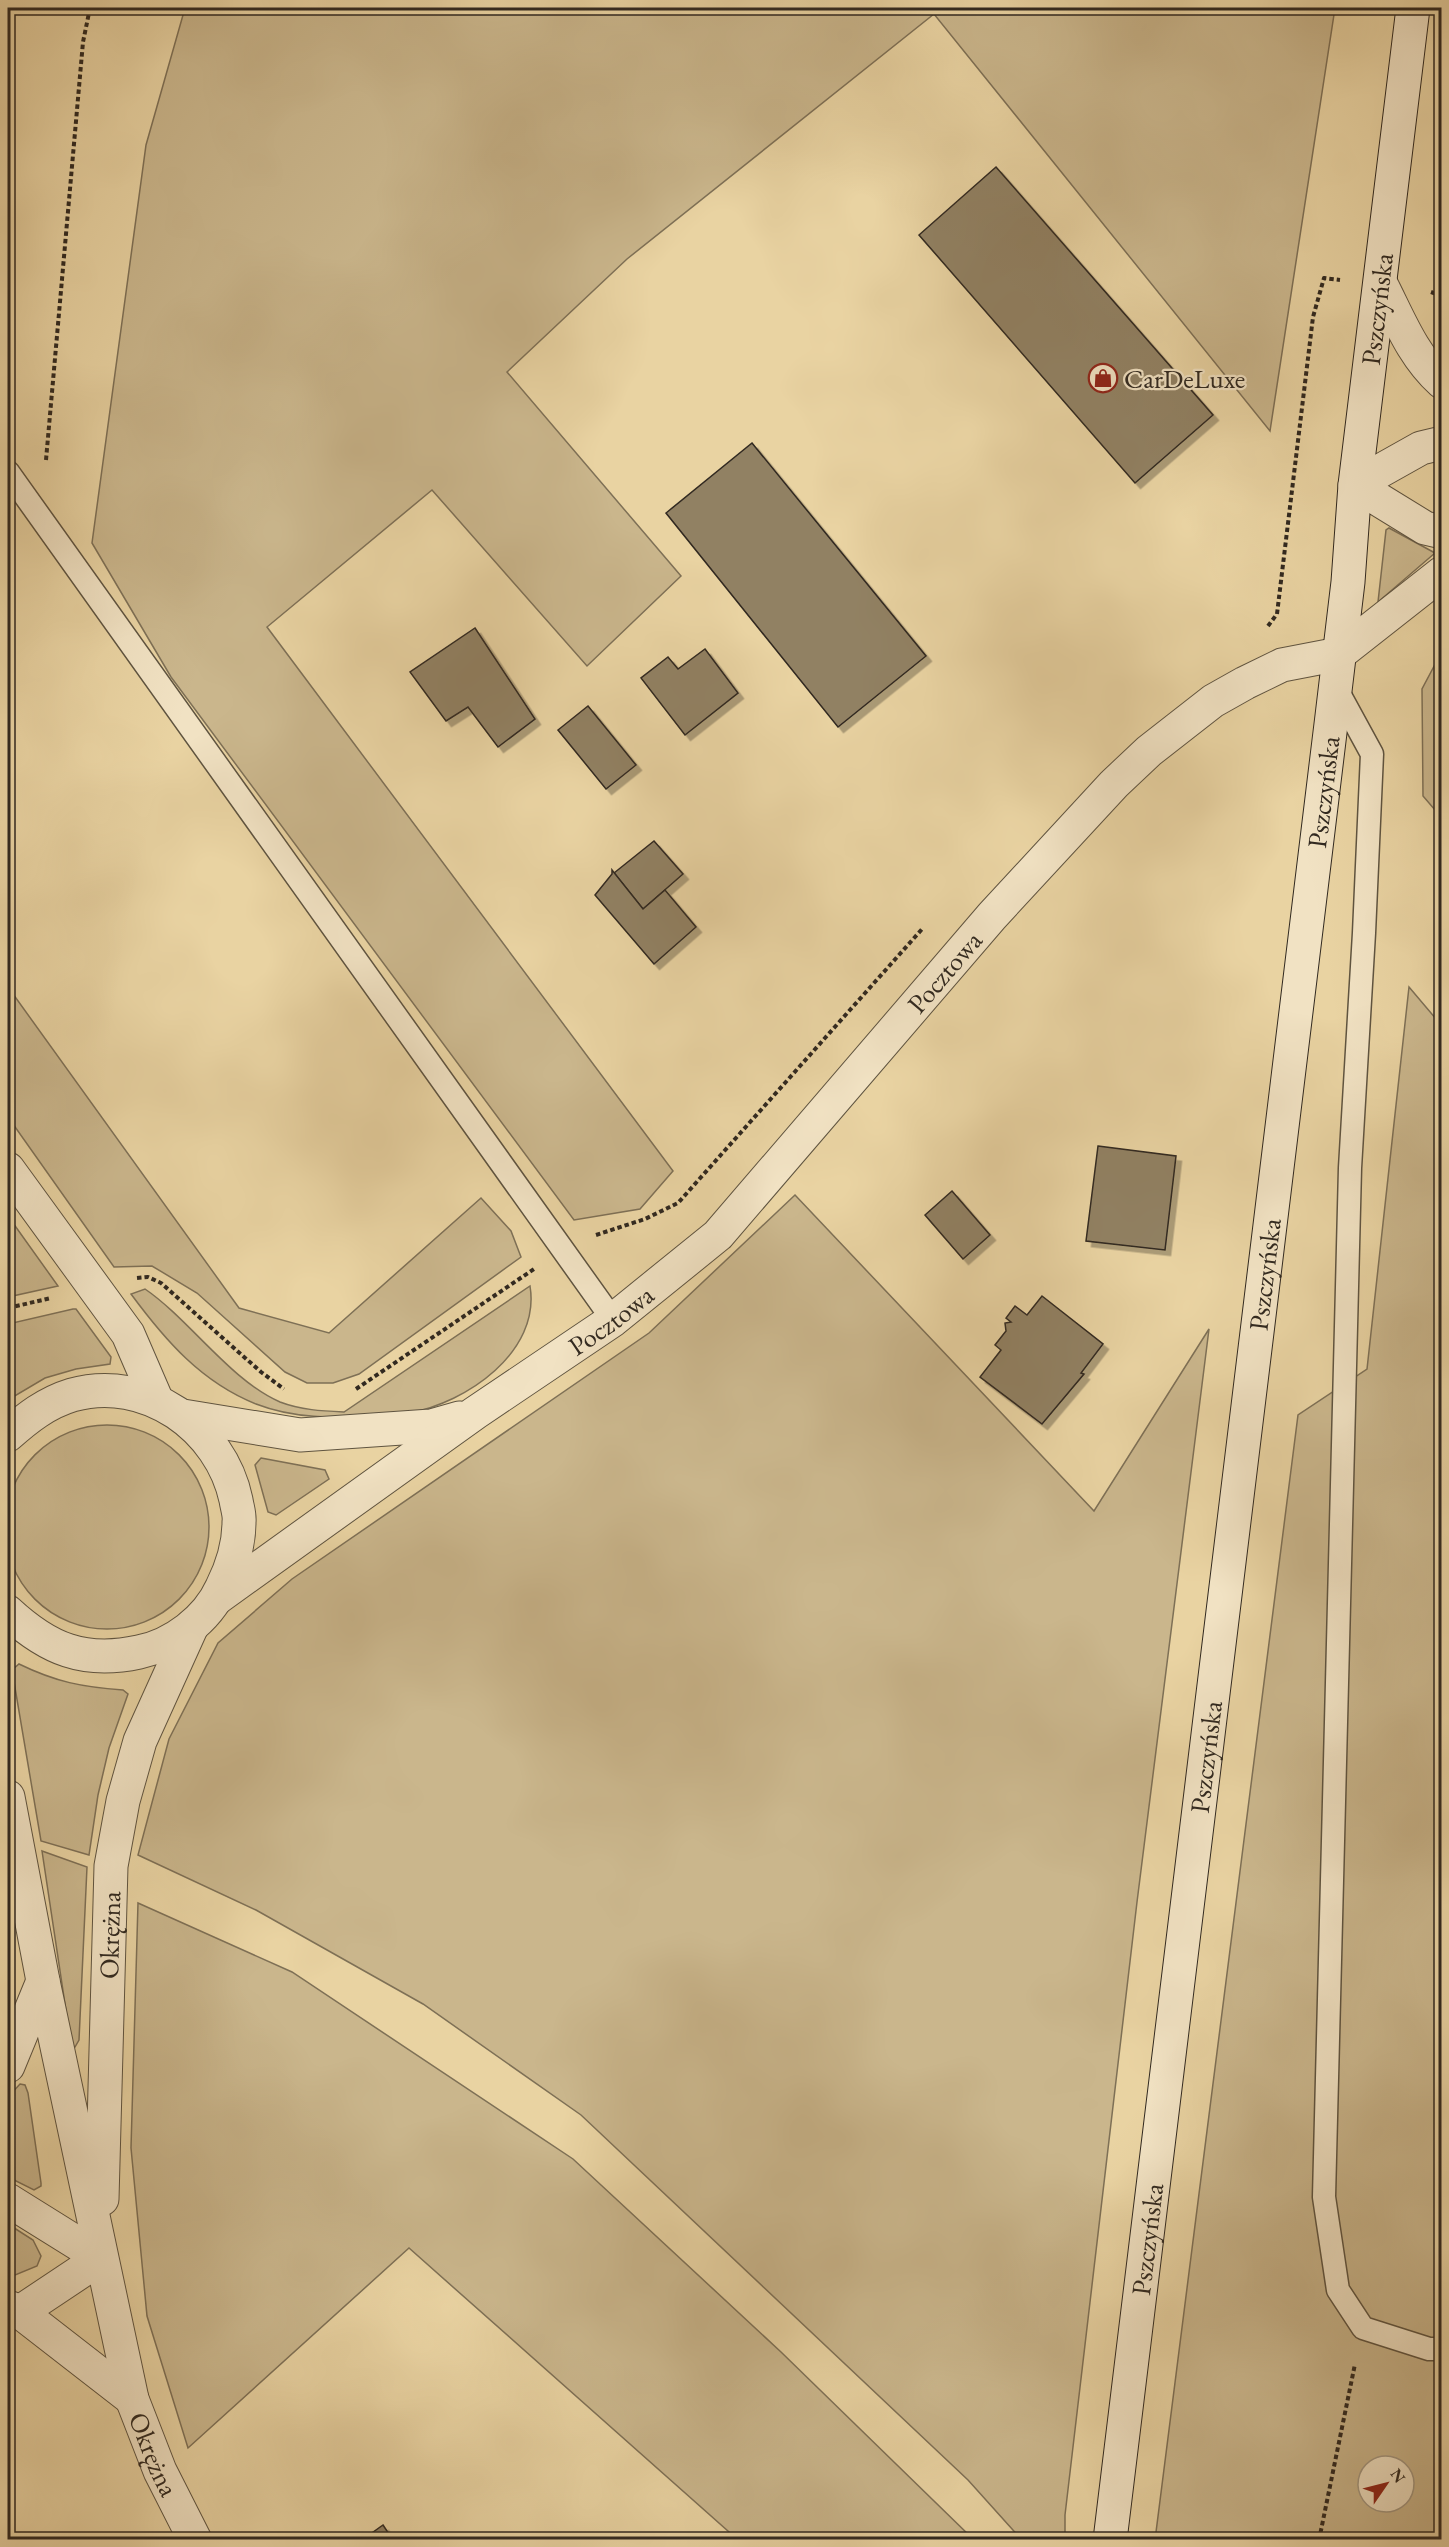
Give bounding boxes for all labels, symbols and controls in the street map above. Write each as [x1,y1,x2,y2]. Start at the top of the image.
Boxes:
street label: Pszczyńska [1352,251,1401,367]
place label: CarDeLuxe [1124,361,1245,396]
shop icon: CarDeLuxe [1087,362,1119,394]
street label: Pszczyńska [1299,734,1347,850]
street label: Pocztowa [899,923,989,1020]
street label: Pszczyńska [1240,1216,1288,1332]
street label: Pocztowa [561,1277,661,1363]
street label: Pszczyńska [1181,1699,1230,1815]
street label: Okrężna [90,1890,128,1979]
street label: Pszczyńska [1122,2181,1171,2297]
street label: Okrężna [121,2407,187,2502]
north arrow [1356,2454,1416,2514]
text: N [1386,2464,1410,2487]

